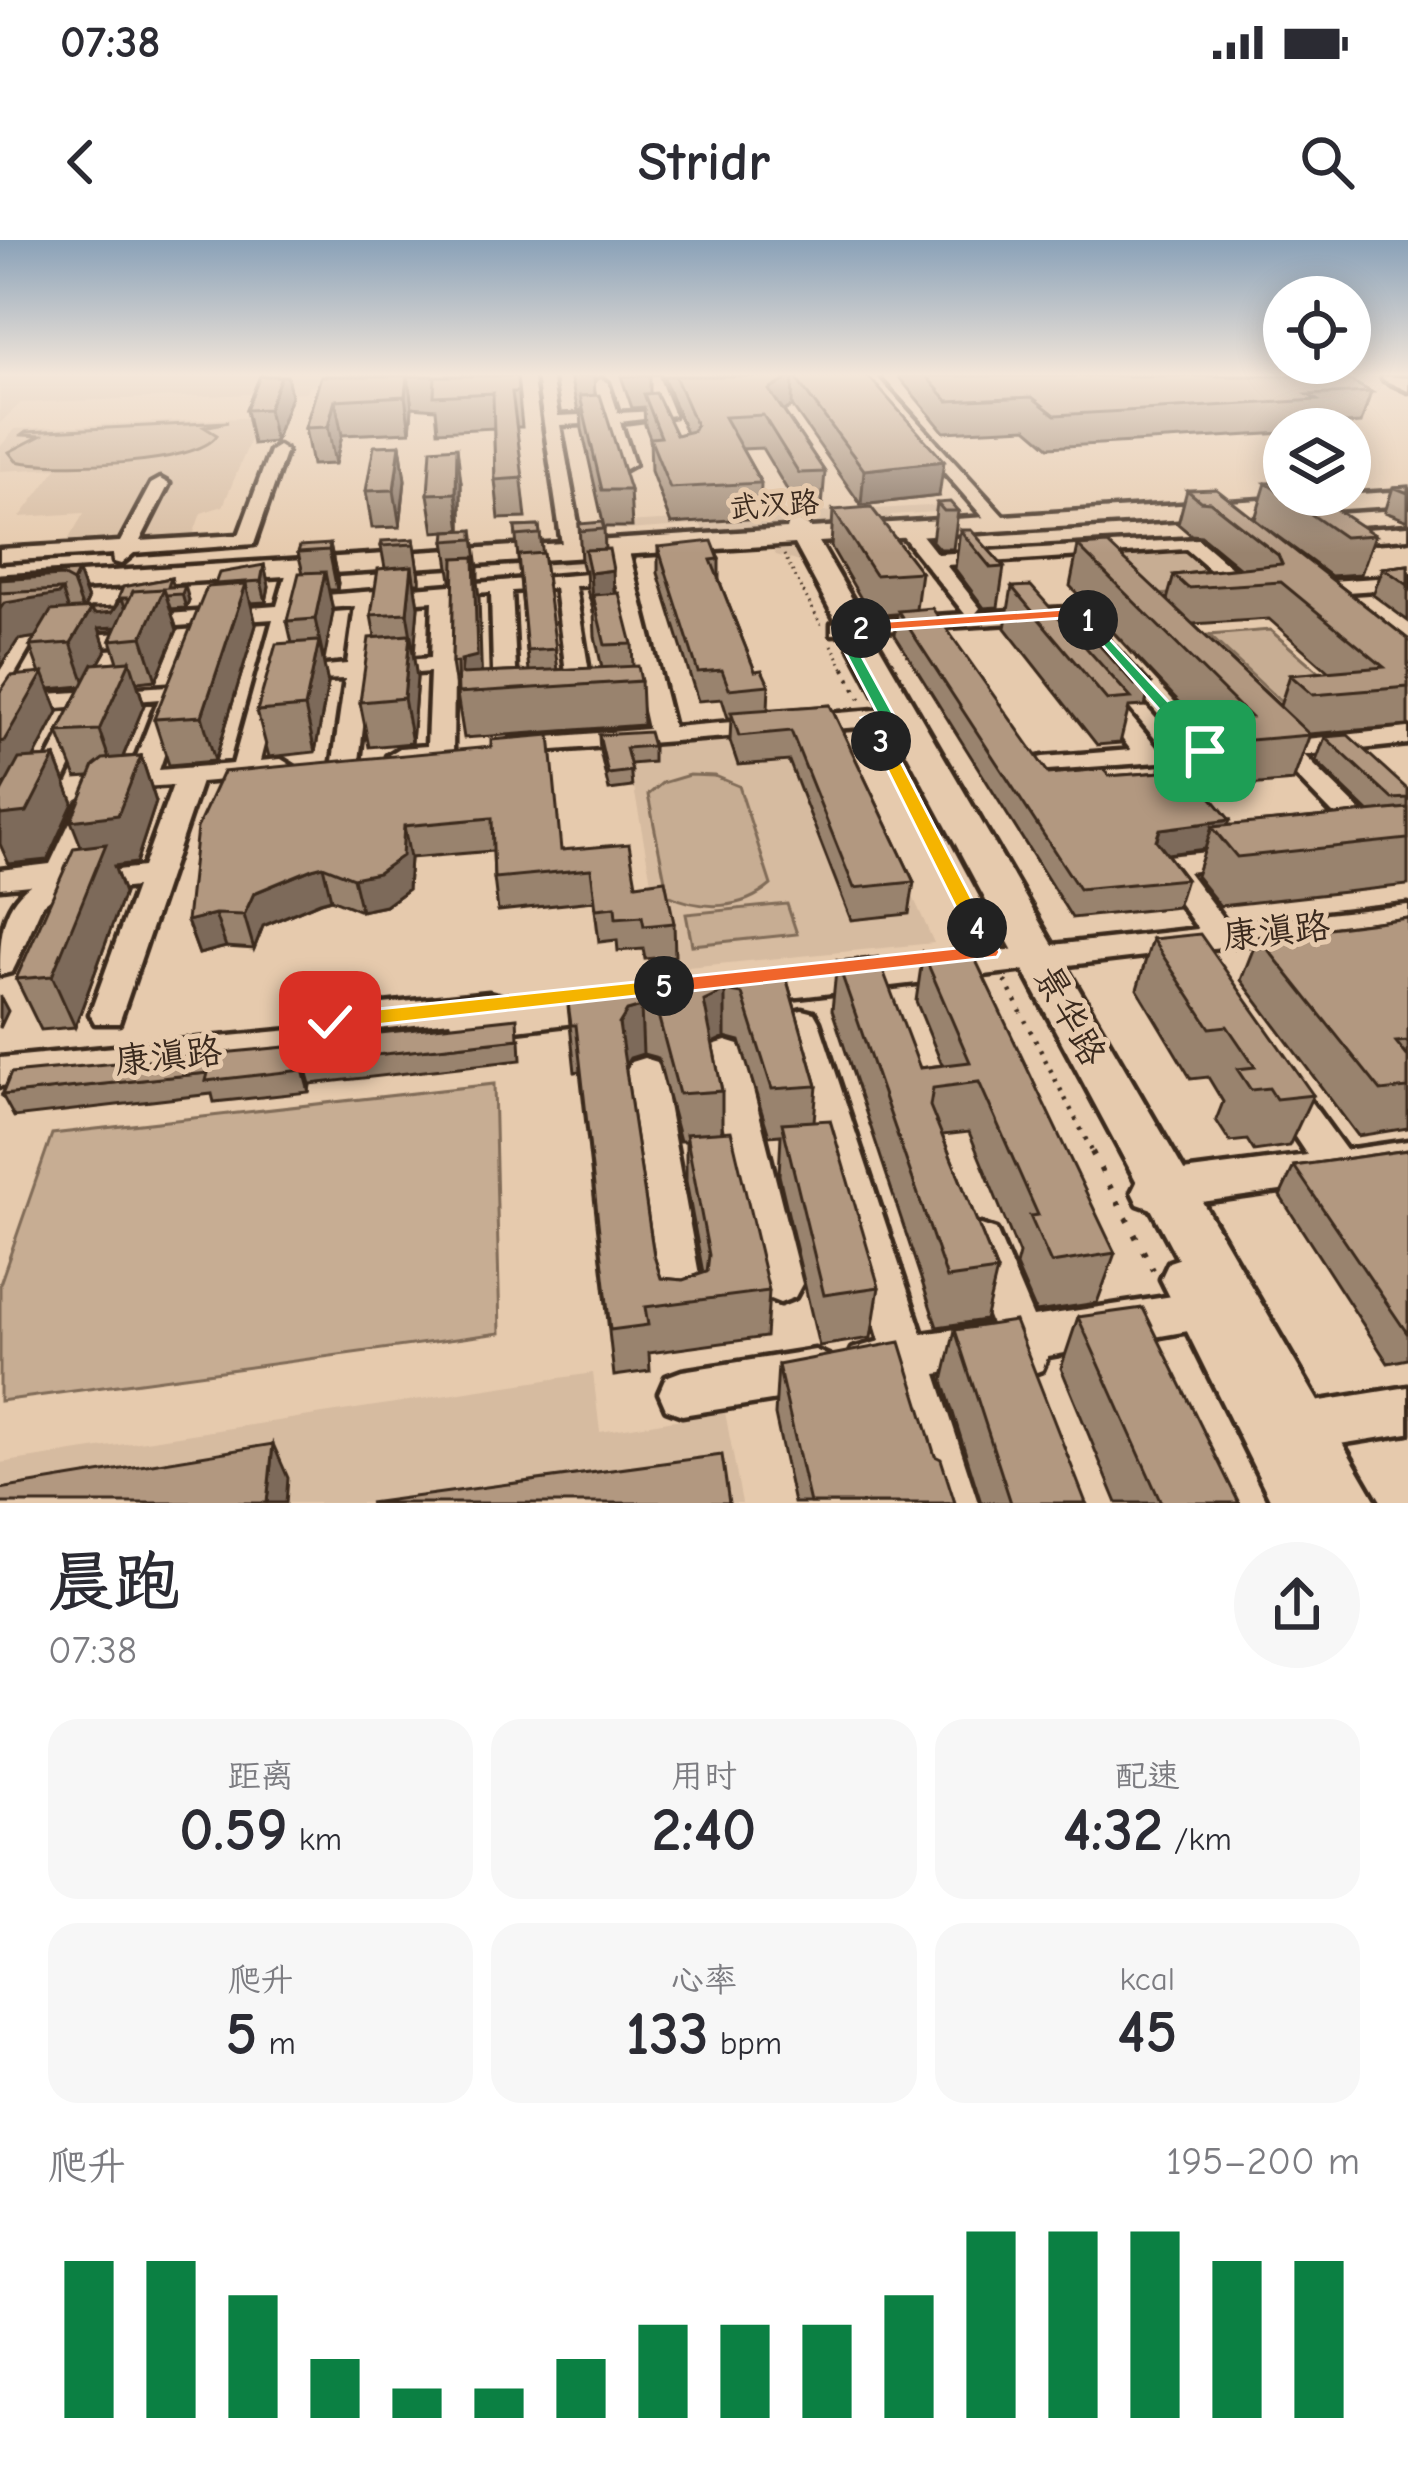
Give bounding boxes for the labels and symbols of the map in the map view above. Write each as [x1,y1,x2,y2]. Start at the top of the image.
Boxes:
street label: 武汉路 [728,485,820,526]
pin: 1 [1058,590,1118,650]
pin: 2 [831,598,891,658]
pin [1154,700,1256,802]
pin: 3 [851,711,911,771]
pin: 4 [947,898,1007,958]
street label: 康滇路 [1220,905,1332,958]
pin: 5 [634,956,694,1016]
street label: 景华路 [1026,959,1114,1073]
pin [279,971,381,1073]
street label: 康滇路 [112,1030,224,1083]

